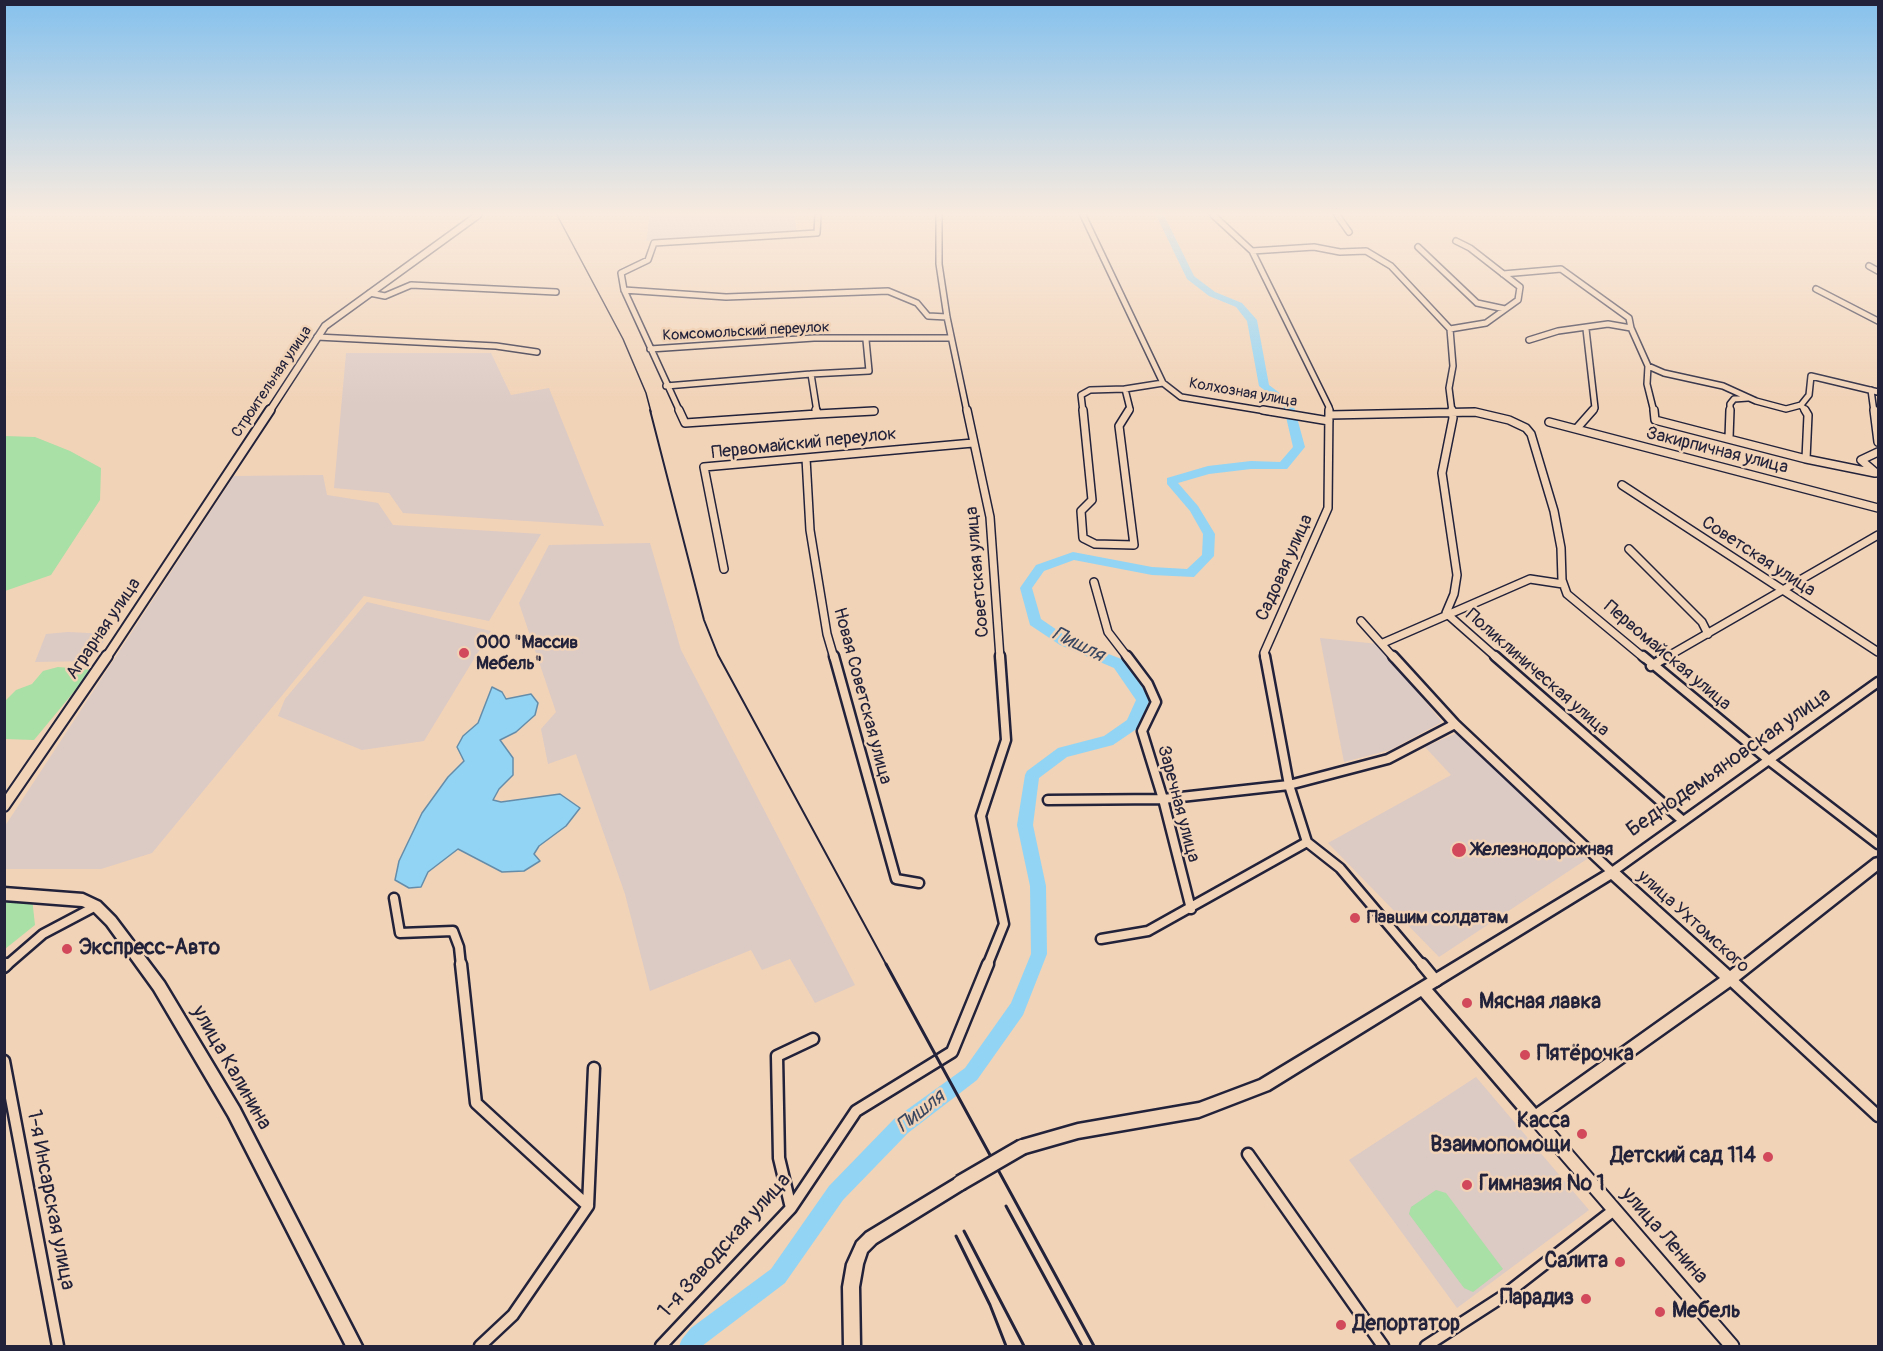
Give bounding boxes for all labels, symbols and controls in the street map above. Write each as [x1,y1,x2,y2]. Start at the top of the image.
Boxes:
street label: Комсомольский переулок [662,319,830,345]
street label: Строительная улица [228,323,316,441]
street label: Колхозная улица [1188,375,1298,411]
street label: Закирпичная улица [1644,423,1790,479]
street label: Первомайский переулок [710,424,898,464]
street label: Советская улица [962,506,994,638]
street label: Садовая улица [1252,511,1318,625]
street label: Советская улица [1697,512,1819,602]
street label: Аграрная улица [62,574,146,684]
street label: Первомайская улица [1599,596,1735,716]
street label: Новая Советская улица [828,605,896,787]
street label: Поликлиническая улица [1461,605,1613,741]
water label: Пишля [1048,622,1108,668]
place label: ООО "Массив Мебель" [476,632,578,674]
marker: ООО "Массив Мебель" [457,646,471,660]
street label: Беднодемьяновская улица [1622,683,1836,843]
street label: Заречная улица [1152,743,1204,865]
place label: Железнодорожная [1472,839,1613,861]
marker: Железнодорожная [1450,841,1468,859]
street label: улица Ухтомского [1633,866,1753,978]
place label: Павшим солдатам [1367,907,1508,929]
marker: Павшим солдатам [1348,911,1362,925]
place label: Экспресс-Авто [79,936,220,962]
marker: Экспресс-Авто [60,942,74,956]
place label: Мясная лавка [1479,990,1601,1016]
marker: Мясная лавка [1460,996,1474,1010]
street label: улица Калинина [185,1001,277,1135]
place label: Пятёрочка [1537,1042,1634,1068]
marker: Пятёрочка [1518,1048,1532,1062]
water label: Пишля [892,1086,950,1138]
street label: 1-я Инсарская улица [20,1108,80,1292]
place label: Касса Взаимопомощи [1430,1109,1570,1159]
marker: Касса Взаимопомощи [1575,1127,1589,1141]
place label: Детский сад 114 [1611,1144,1756,1170]
marker: Детский сад 114 [1761,1150,1775,1164]
street label: 1-я Заводская улица [653,1168,797,1324]
place label: Гимназия № 1 [1479,1172,1605,1198]
marker: Гимназия № 1 [1460,1178,1474,1192]
street label: улица Ленина [1615,1183,1713,1289]
place label: Салита [1545,1249,1608,1275]
marker: Салита [1613,1255,1627,1269]
place label: Парадиз [1500,1286,1574,1312]
marker: Парадиз [1579,1292,1593,1306]
place label: Мебель [1672,1299,1741,1325]
marker: Мебель [1653,1305,1667,1319]
place label: Депортатор [1353,1312,1460,1338]
marker: Депортатор [1334,1318,1348,1332]

